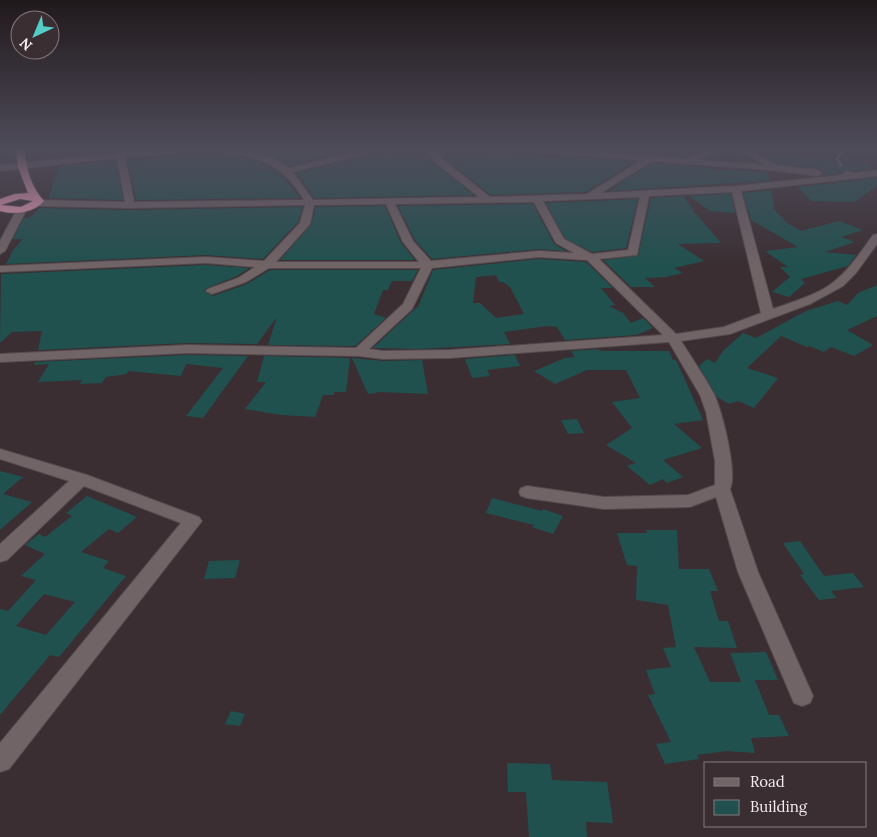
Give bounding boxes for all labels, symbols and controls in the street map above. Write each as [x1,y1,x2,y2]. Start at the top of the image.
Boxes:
north arrow [10,10,60,60]
text: N [16,34,36,55]
legend [704,762,867,827]
text: Road [750,772,785,791]
text: Building [750,797,808,816]

